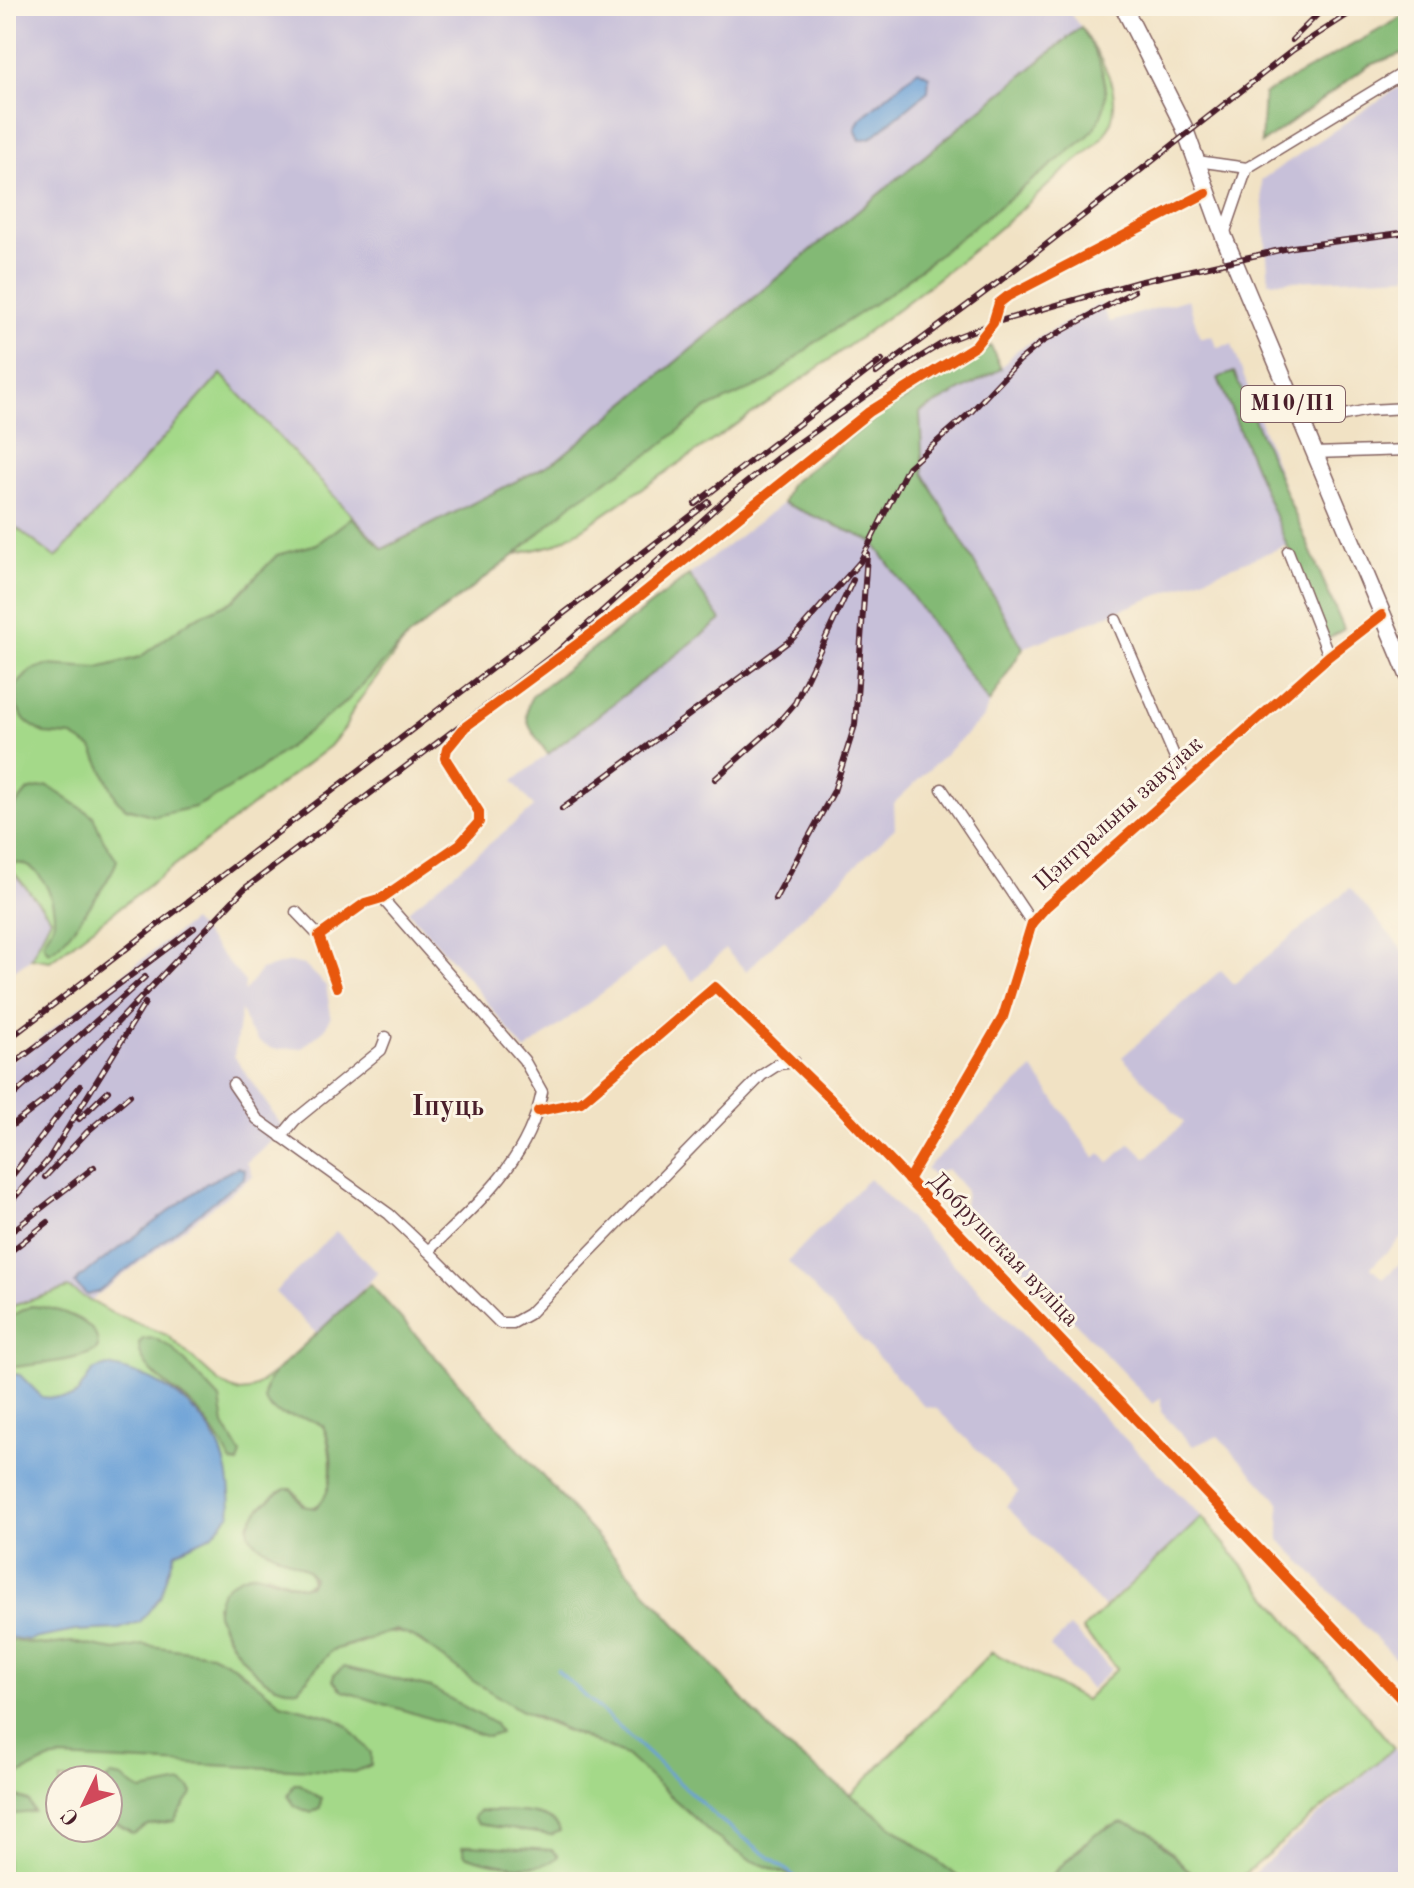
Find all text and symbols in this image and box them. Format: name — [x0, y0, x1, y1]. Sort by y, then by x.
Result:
road number: М10/П1 — [1241, 386, 1345, 422]
street label: Цэнтральны завулак — [1030, 732, 1208, 896]
district label: Іпуць — [412, 1094, 484, 1122]
street label: Добрушская вуліца — [923, 1168, 1083, 1332]
north arrow — [44, 1764, 124, 1844]
text: С — [58, 1803, 84, 1829]

